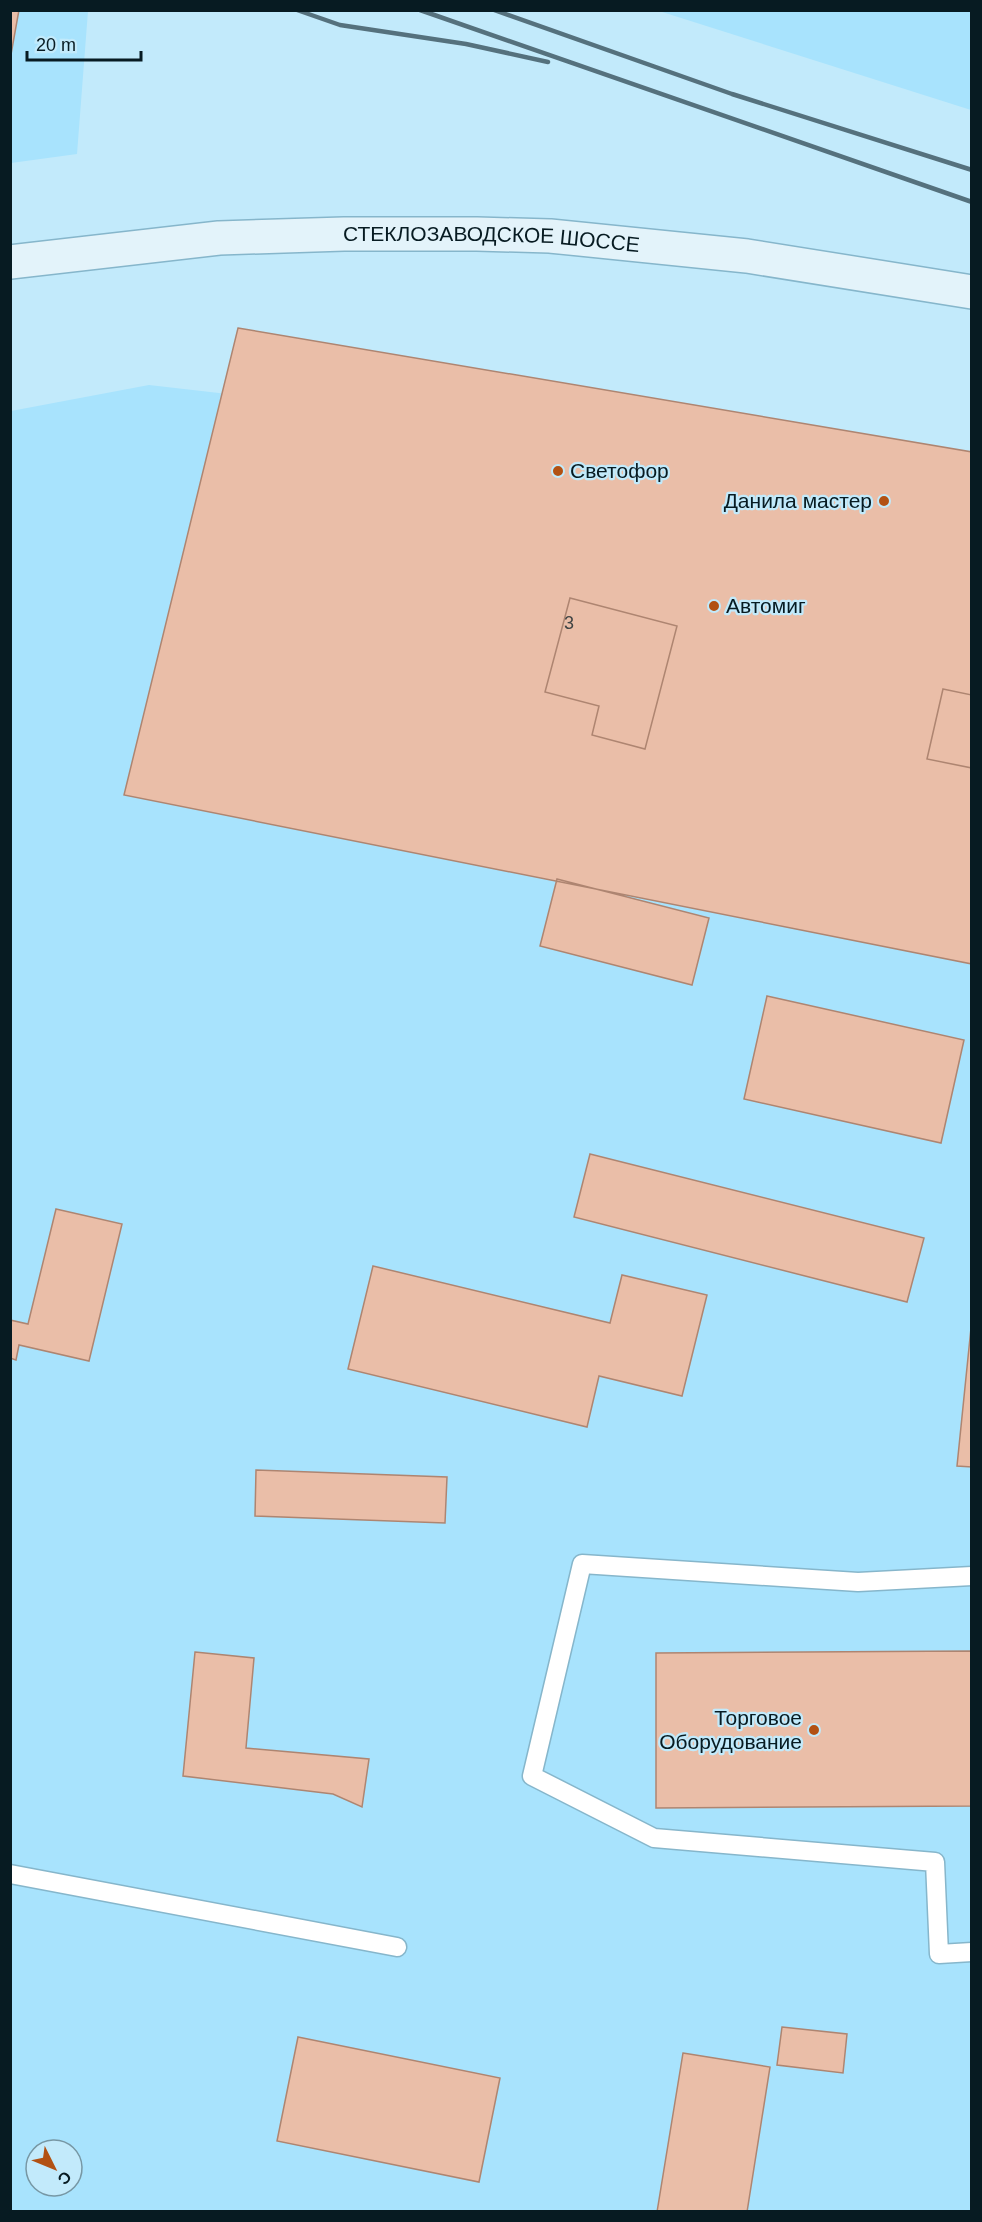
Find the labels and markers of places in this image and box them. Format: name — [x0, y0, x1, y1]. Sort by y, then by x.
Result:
place label: Светофор — [570, 459, 669, 482]
marker: Светофор — [551, 464, 565, 478]
place label: Данила мастер — [724, 489, 872, 512]
marker: Данила мастер — [877, 494, 891, 508]
place label: Автомиг — [726, 594, 806, 617]
marker: Автомиг — [707, 599, 721, 613]
place label: Торговое Оборудование — [659, 1706, 802, 1753]
marker: Торговое Оборудование — [807, 1723, 821, 1737]

